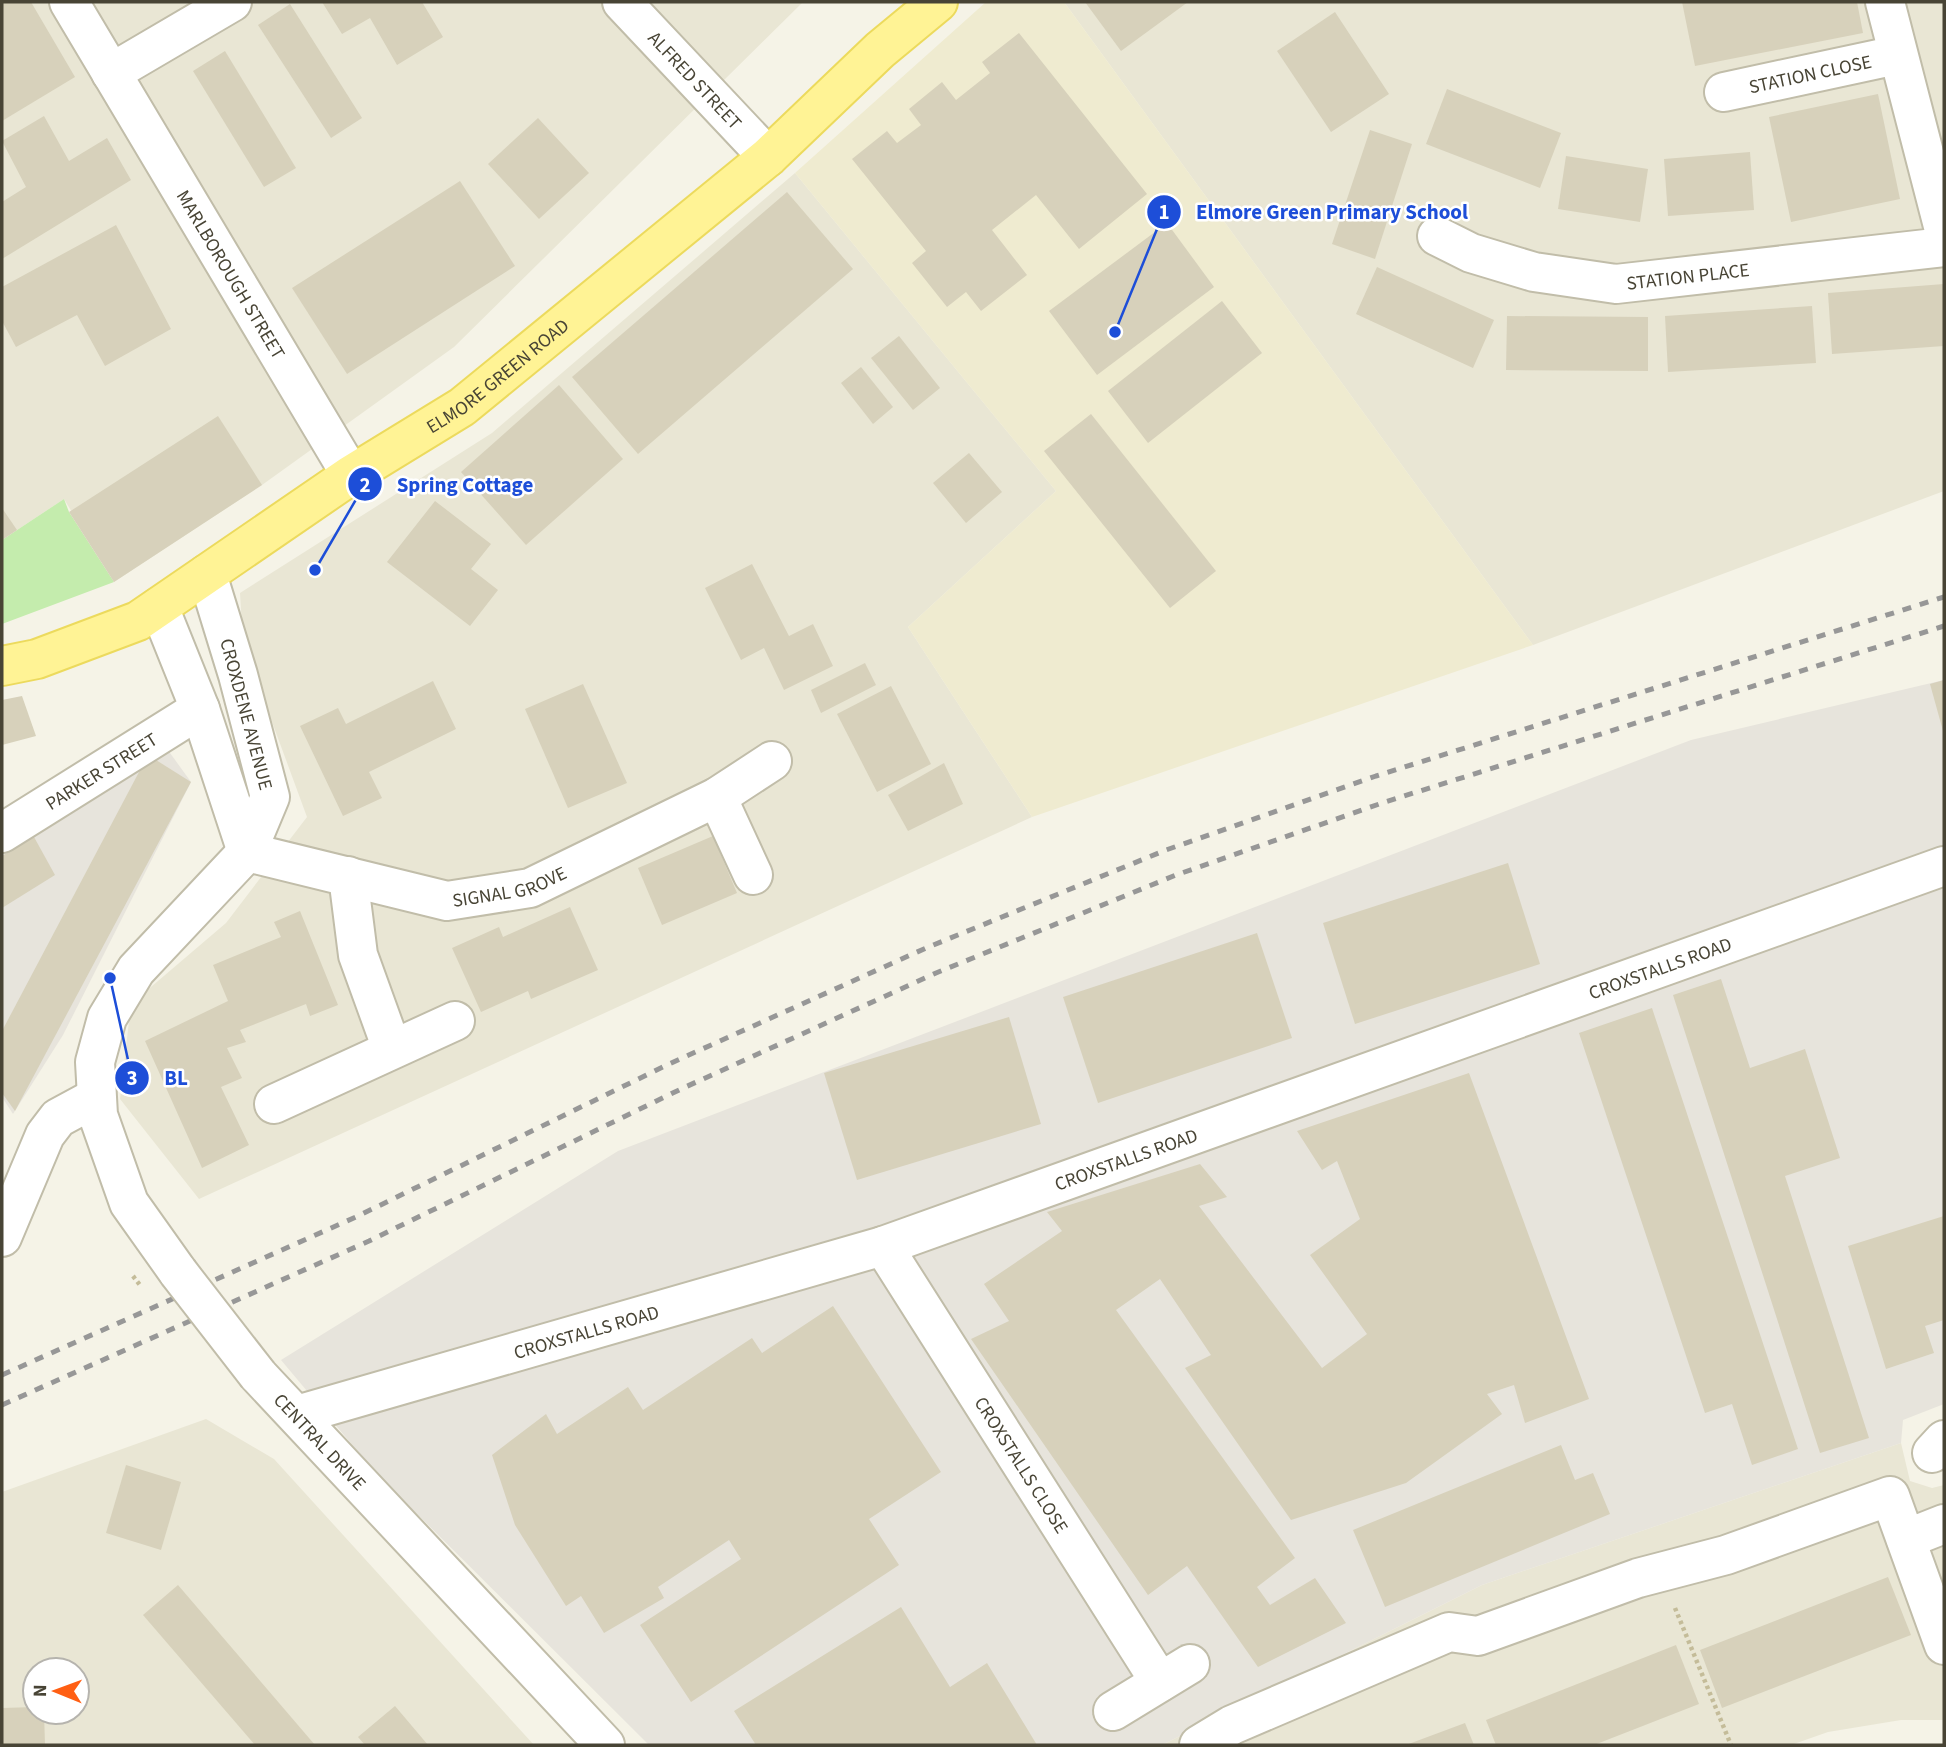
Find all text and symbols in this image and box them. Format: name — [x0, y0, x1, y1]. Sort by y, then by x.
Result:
street label: ALFRED STREET — [641, 26, 747, 136]
street label: STATION CLOSE — [1747, 49, 1874, 101]
street label: MARLBOROUGH STREET — [169, 185, 291, 365]
callout: Elmore Green Primary School — [1147, 191, 1482, 233]
text: 1 — [1158, 197, 1170, 227]
text: Elmore Green Primary School — [1196, 197, 1468, 227]
street label: STATION PLACE — [1625, 257, 1751, 298]
street label: ELMORE GREEN ROAD — [421, 313, 575, 441]
callout: Spring Cottage — [347, 463, 547, 505]
text: 2 — [359, 470, 371, 500]
text: Spring Cottage — [397, 470, 533, 500]
street label: CROXDENE AVENUE — [212, 636, 279, 793]
street label: PARKER STREET — [41, 727, 163, 817]
street label: SIGNAL GROVE — [450, 860, 571, 915]
street label: CROXSTALLS ROAD — [1585, 931, 1736, 1007]
callout: BL — [115, 1057, 202, 1099]
text: 3 — [126, 1063, 138, 1093]
text: BL — [164, 1063, 188, 1093]
street label: CROXSTALLS ROAD — [1051, 1122, 1202, 1198]
street label: CROXSTALLS ROAD — [511, 1299, 663, 1367]
street label: CENTRAL DRIVE — [267, 1388, 372, 1497]
street label: CROXSTALLS CLOSE — [967, 1392, 1074, 1539]
north arrow — [21, 1656, 91, 1726]
text: N — [27, 1684, 54, 1697]

